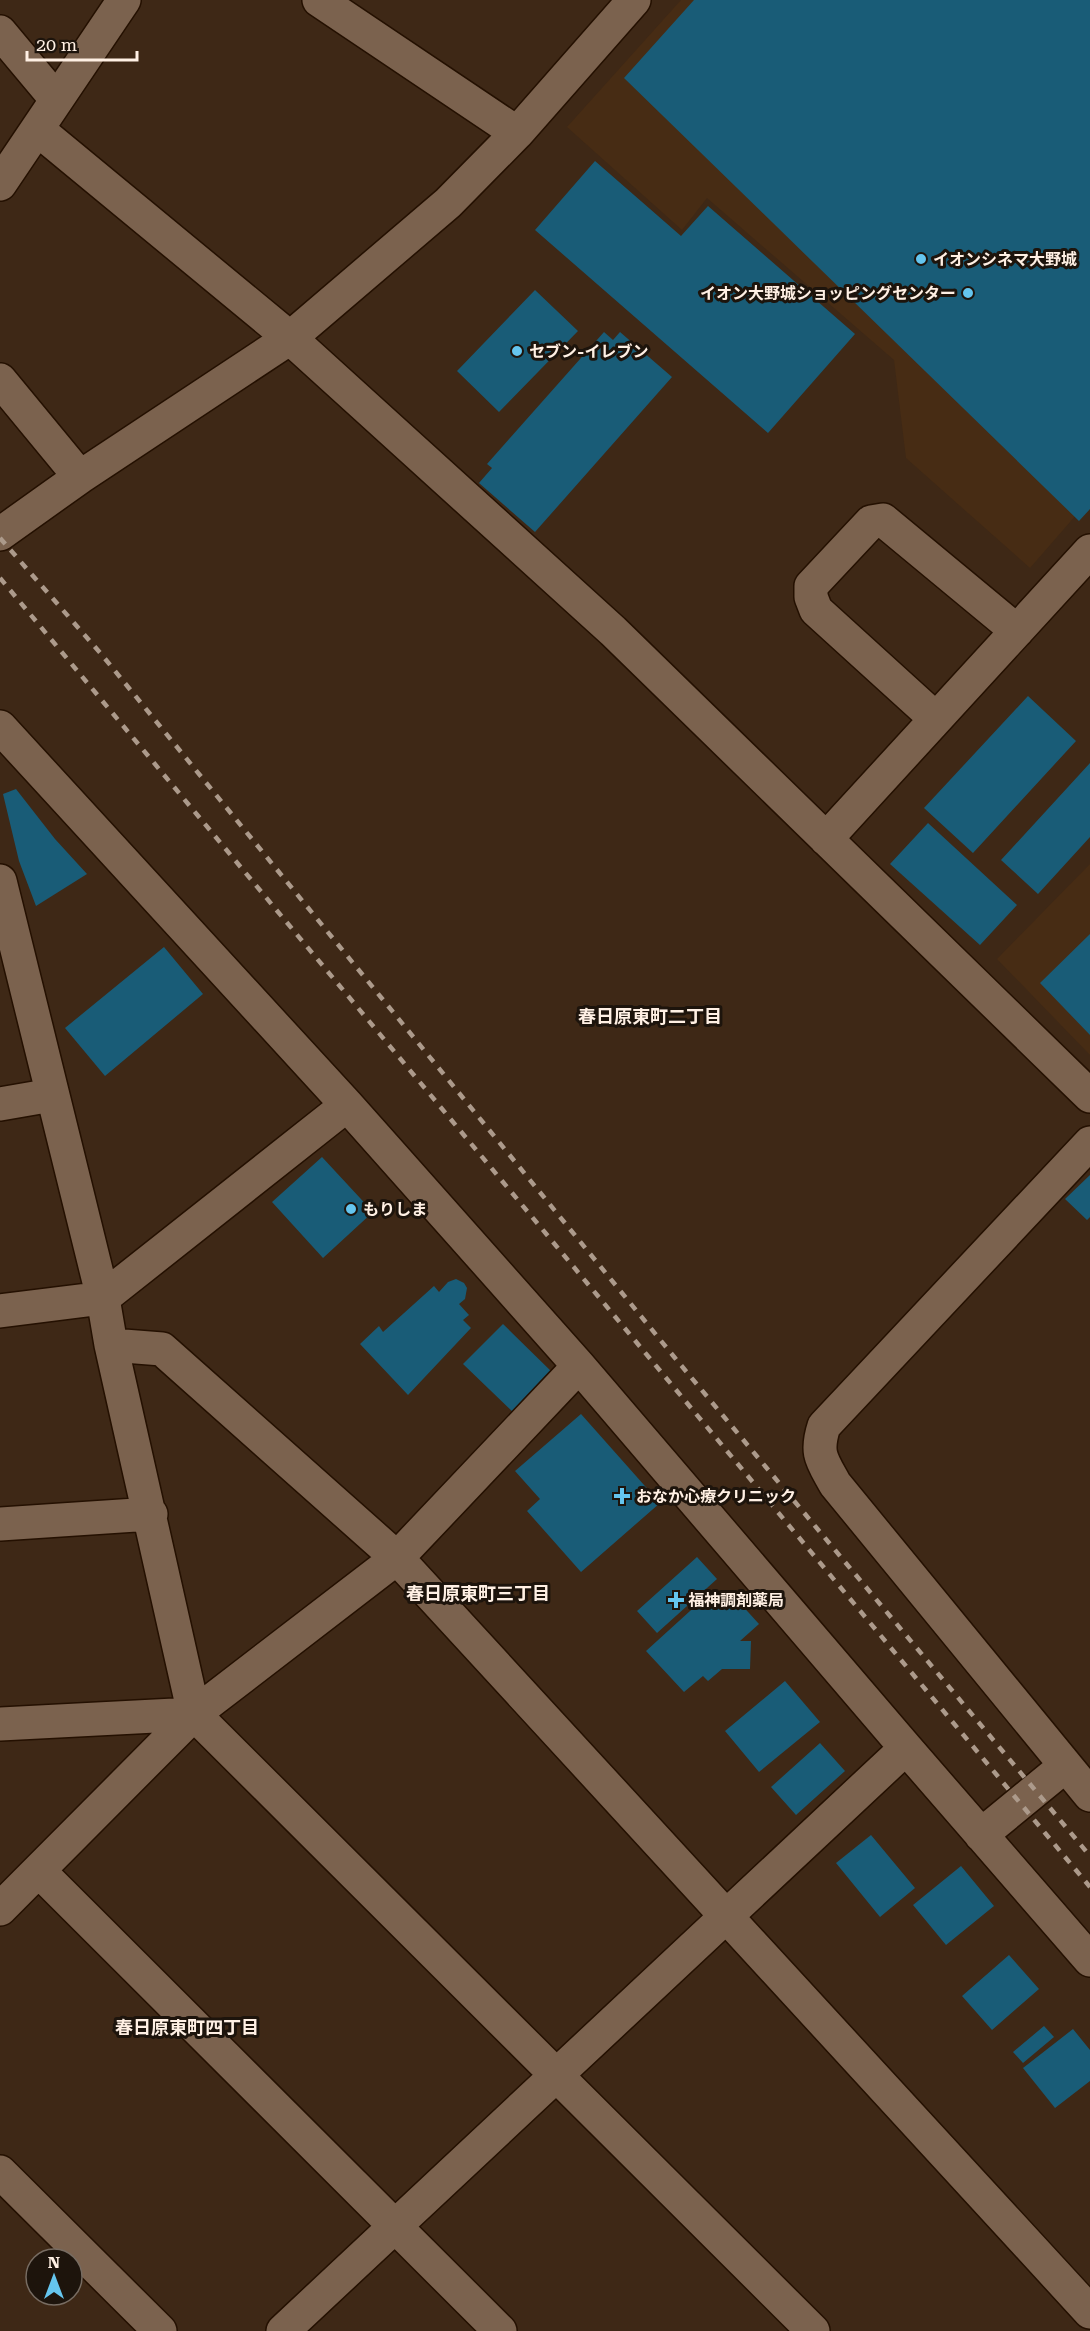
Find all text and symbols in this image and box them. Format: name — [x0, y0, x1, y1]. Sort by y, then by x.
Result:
scale bar — [27, 24, 136, 62]
text: 20 m — [36, 34, 77, 55]
place label: イオンシネマ大野城 — [933, 250, 1077, 269]
marker: イオンシネマ大野城 — [914, 252, 928, 266]
place label: イオン大野城ショッピングセンター — [700, 284, 956, 303]
marker: イオン大野城ショッピングセンター — [961, 286, 975, 300]
place label: セブン-イレブン — [529, 342, 648, 361]
marker: セブン-イレブン — [510, 344, 524, 358]
district label: 春日原東町二丁目 — [578, 1006, 722, 1027]
place label: もりしま — [363, 1200, 427, 1219]
marker: もりしま — [344, 1202, 358, 1216]
marker: おなか心療クリニック — [613, 1487, 631, 1505]
place label: おなか心療クリニック — [636, 1487, 796, 1506]
district label: 春日原東町三丁目 — [406, 1583, 550, 1604]
place label: 福神調剤薬局 — [688, 1591, 784, 1610]
marker: 福神調剤薬局 — [669, 1593, 683, 1607]
district label: 春日原東町四丁目 — [115, 2017, 259, 2038]
north arrow — [24, 2247, 84, 2307]
text: N — [48, 2253, 60, 2272]

